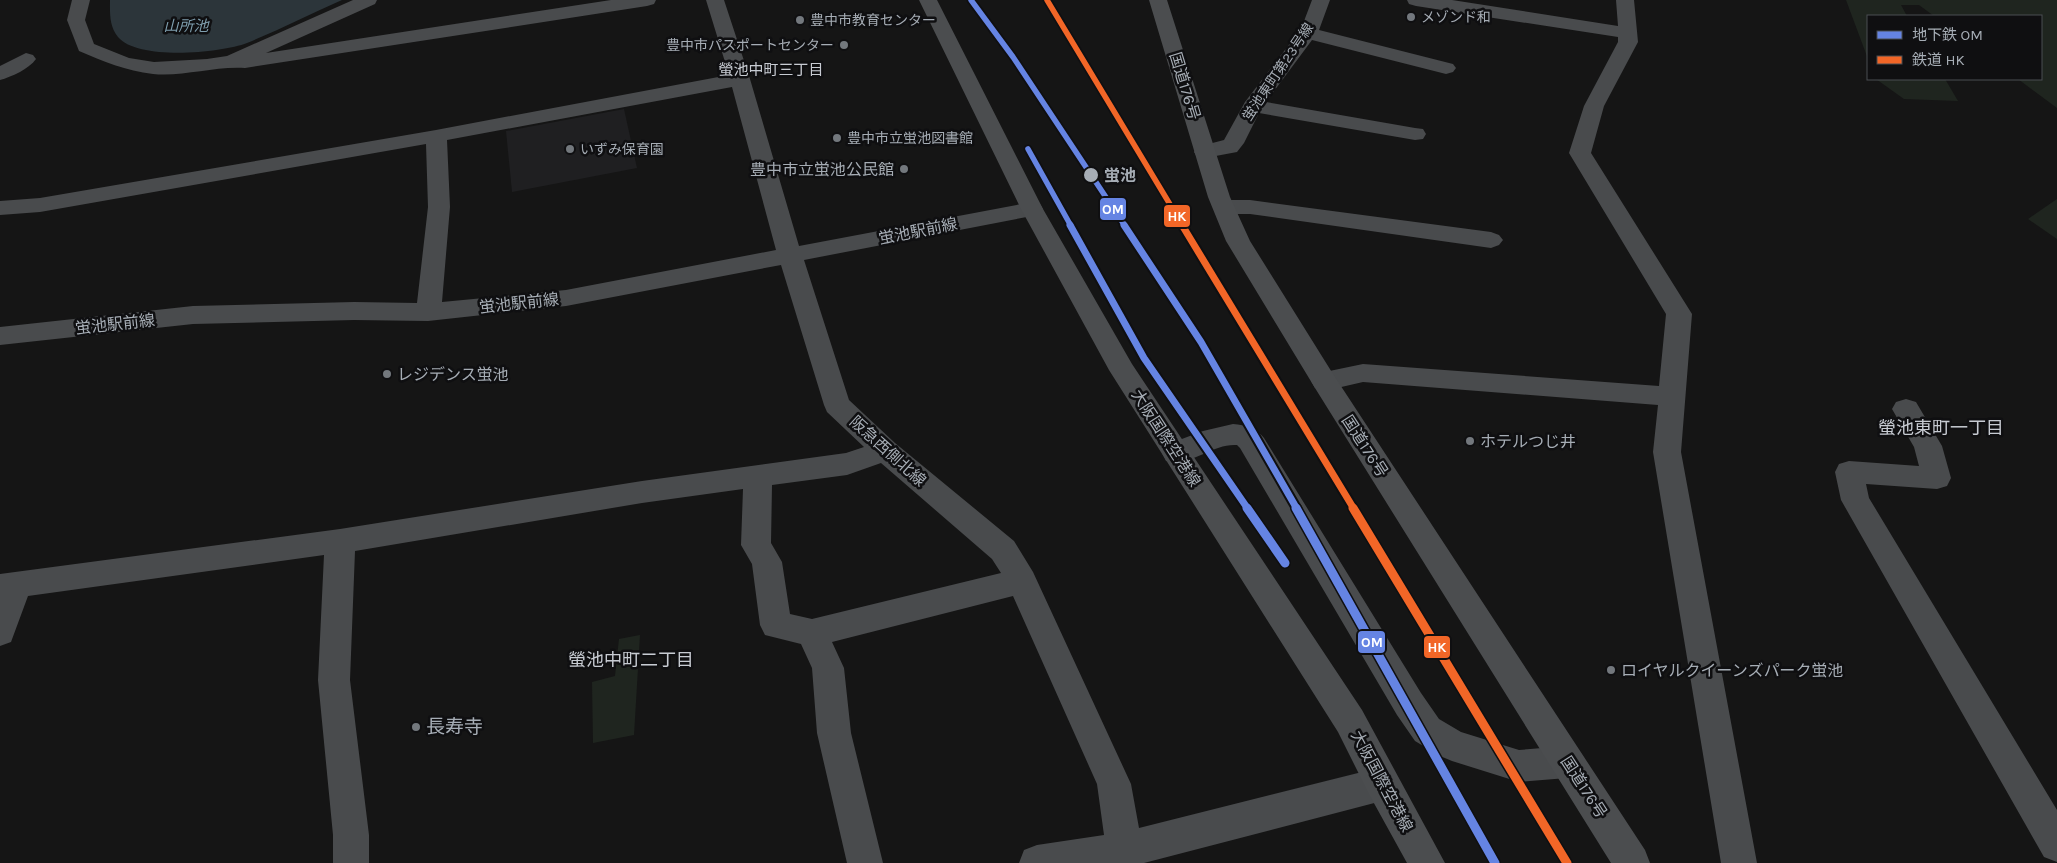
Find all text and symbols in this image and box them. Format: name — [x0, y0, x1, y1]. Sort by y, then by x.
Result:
place label: メゾンド和 — [1421, 9, 1491, 26]
marker: メゾンド和 — [1405, 11, 1417, 23]
place label: 豊中市教育センター — [810, 12, 936, 29]
marker: 豊中市教育センター — [794, 14, 806, 26]
legend — [1867, 15, 2042, 80]
water label: 山所池 — [163, 17, 210, 35]
street label: 蛍池東町第23号線 — [1239, 20, 1317, 124]
text: 地下鉄 OM — [1912, 26, 1983, 44]
place label: 豊中市パスポートセンター — [666, 37, 834, 54]
marker: 豊中市パスポートセンター — [838, 39, 850, 51]
street label: 国道176号 — [1166, 50, 1204, 122]
text: 鉄道 HK — [1912, 51, 1965, 69]
district label: 螢池中町三丁目 — [718, 61, 824, 79]
place label: 豊中市立蛍池図書館 — [847, 130, 973, 147]
marker: 豊中市立蛍池図書館 — [831, 132, 843, 144]
place label: いずみ保育園 — [580, 141, 664, 158]
marker: いずみ保育園 — [564, 143, 576, 155]
place label: 豊中市立蛍池公民館 — [750, 160, 894, 179]
marker: 豊中市立蛍池公民館 — [898, 163, 910, 175]
marker: 蛍池 — [1082, 166, 1100, 184]
place label: 蛍池 — [1104, 166, 1136, 185]
line badge: OM — [1099, 197, 1127, 221]
text: OM — [1102, 201, 1124, 218]
line badge: HK — [1163, 204, 1191, 228]
text: HK — [1167, 208, 1187, 225]
street label: 蛍池駅前線 — [877, 214, 959, 248]
street label: 蛍池駅前線 — [478, 289, 560, 317]
street label: 蛍池駅前線 — [74, 310, 156, 338]
place label: レジデンス蛍池 — [397, 365, 509, 384]
marker: レジデンス蛍池 — [381, 368, 393, 380]
street label: 大阪国際空港線 — [1128, 386, 1204, 490]
street label: 国道176号 — [1338, 411, 1392, 481]
street label: 阪急西側北線 — [846, 412, 930, 490]
district label: 螢池東町一丁目 — [1878, 417, 2004, 439]
place label: ホテルつじ井 — [1480, 432, 1576, 451]
marker: ホテルつじ井 — [1464, 435, 1476, 447]
line badge: OM — [1357, 630, 1386, 654]
text: OM — [1361, 634, 1383, 651]
line badge: HK — [1423, 635, 1451, 659]
text: HK — [1427, 639, 1447, 656]
district label: 螢池中町二丁目 — [568, 649, 694, 671]
place label: ロイヤルクイーンズパーク蛍池 — [1621, 661, 1843, 680]
marker: ロイヤルクイーンズパーク蛍池 — [1605, 664, 1617, 676]
place label: 長寿寺 — [426, 716, 483, 738]
marker: 長寿寺 — [410, 721, 422, 733]
street label: 大阪国際空港線 — [1347, 727, 1417, 835]
street label: 国道176号 — [1557, 752, 1611, 822]

